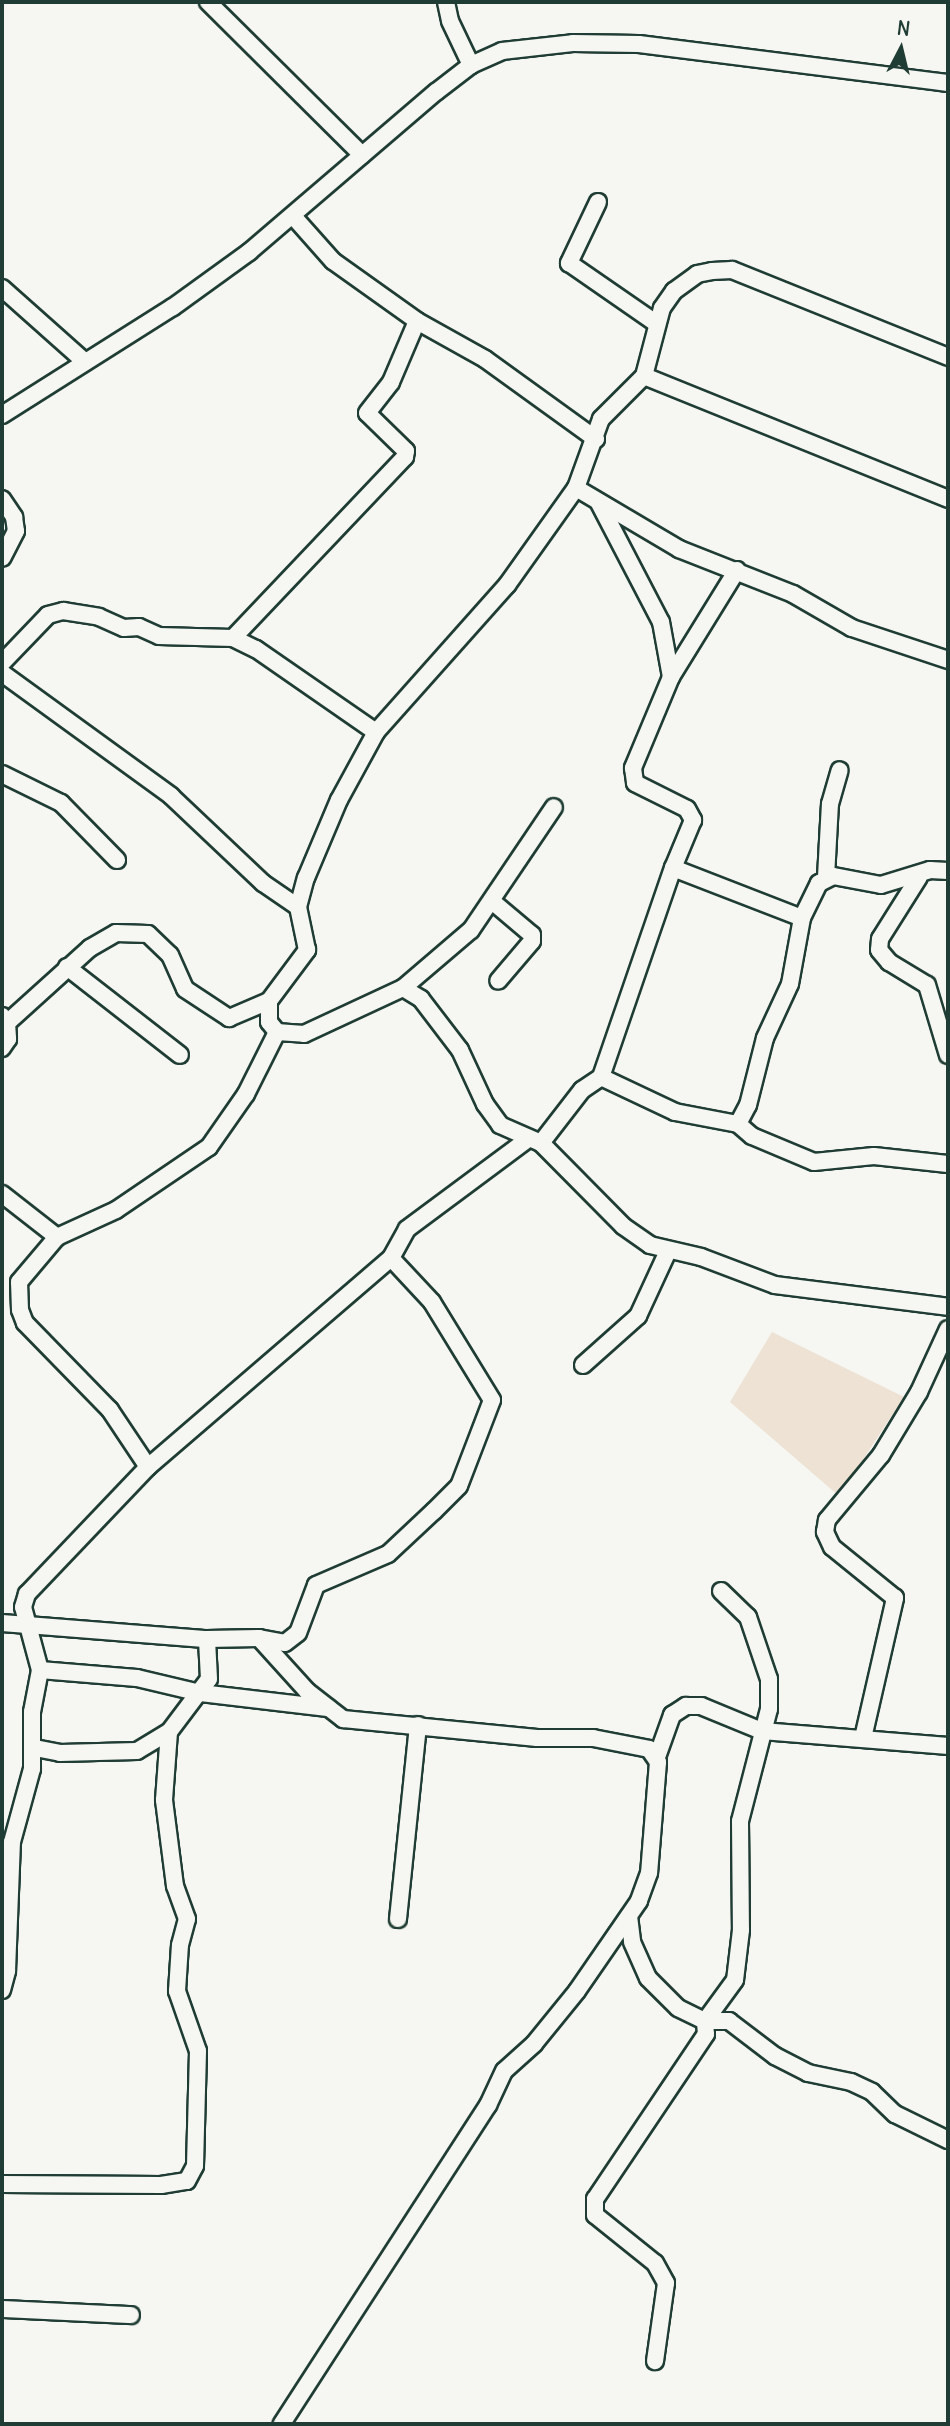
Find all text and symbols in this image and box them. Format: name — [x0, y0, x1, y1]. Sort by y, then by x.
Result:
north arrow — [866, 14, 936, 84]
text: N — [896, 15, 912, 41]

